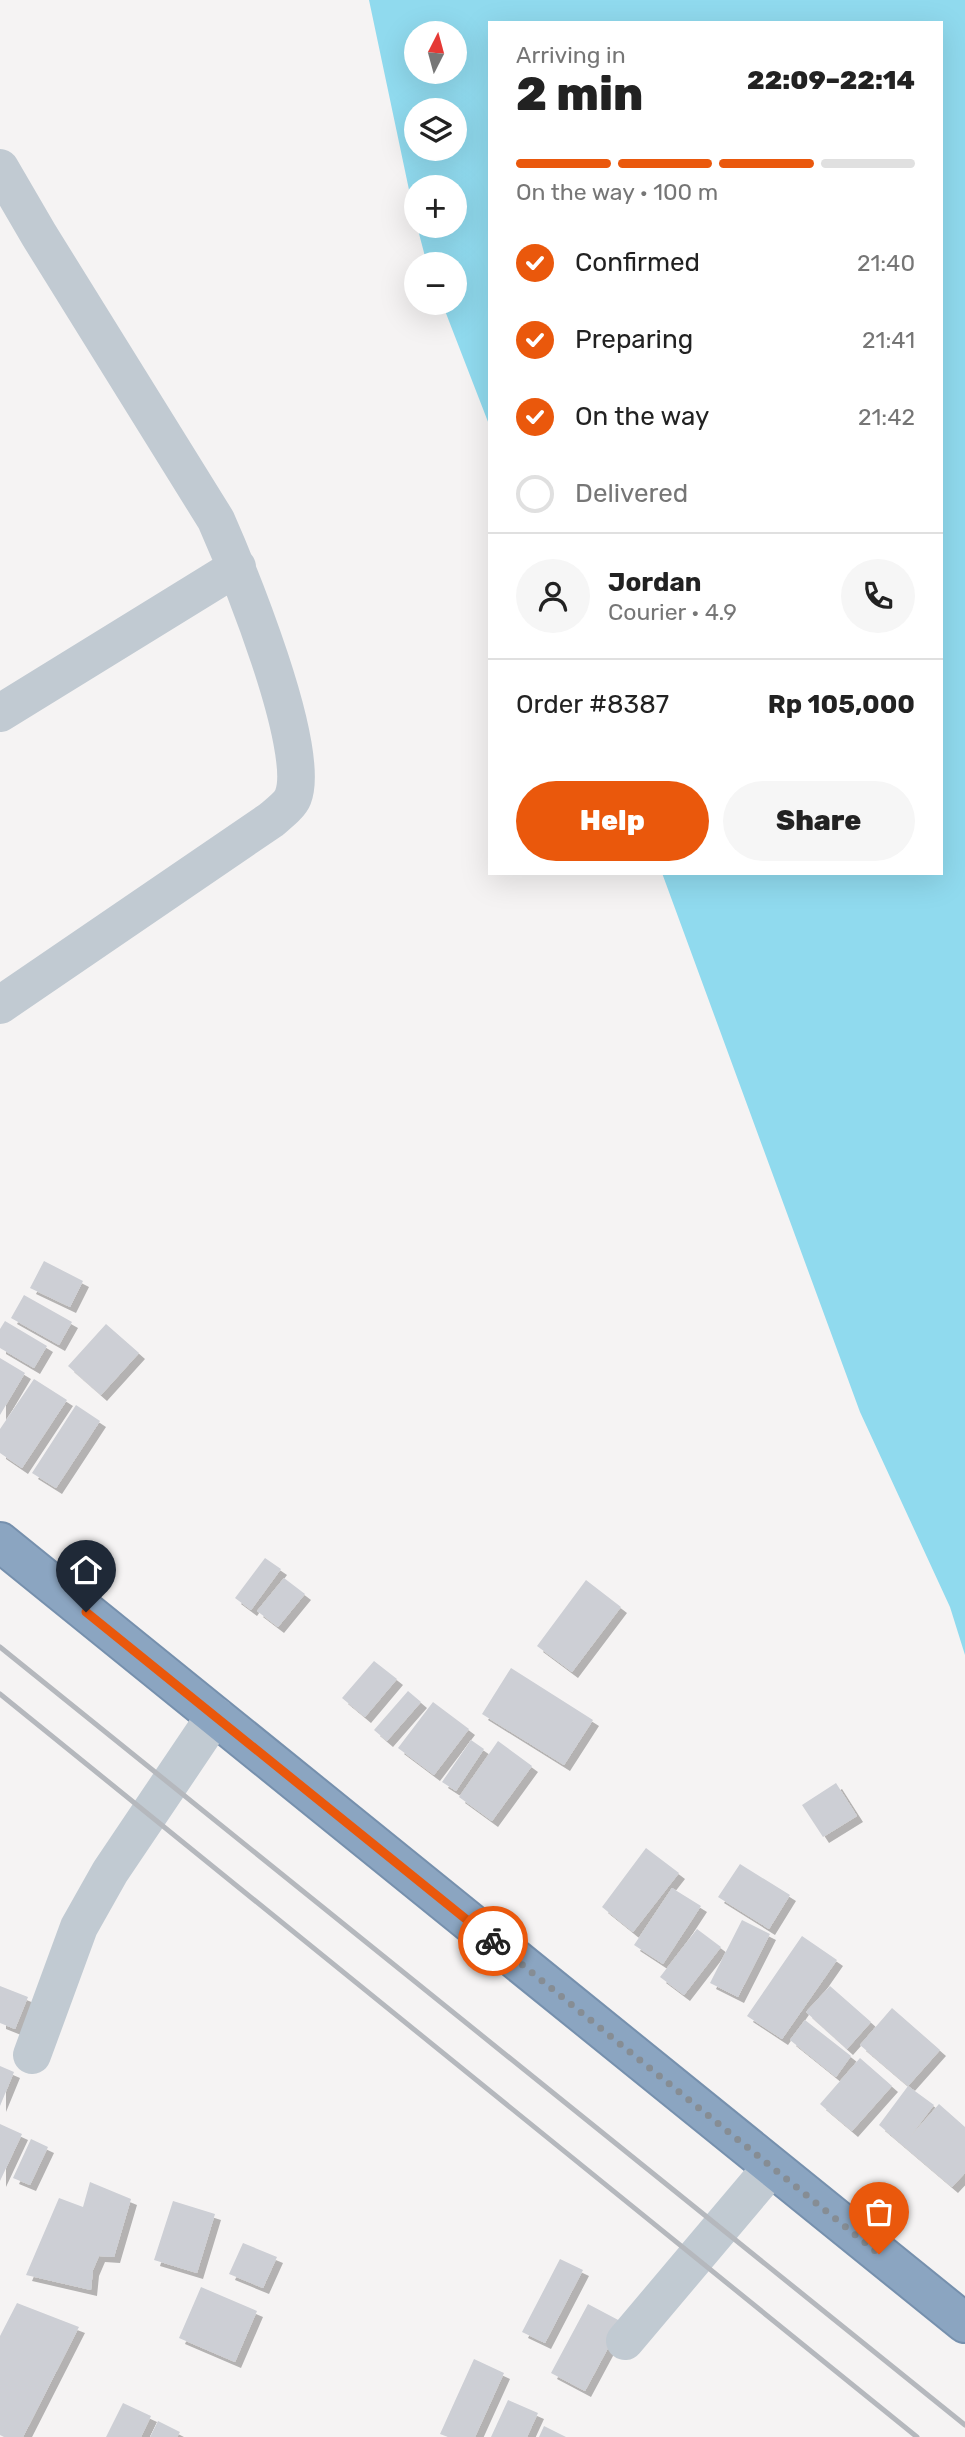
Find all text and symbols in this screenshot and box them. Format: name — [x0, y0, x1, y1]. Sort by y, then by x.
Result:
north arrow — [404, 21, 467, 84]
map controls — [404, 21, 467, 315]
text: Arriving in — [516, 41, 626, 69]
text: 22:09–22:14 — [747, 65, 915, 96]
text: 2 min — [516, 67, 643, 122]
button: layers — [404, 98, 467, 161]
button: + — [404, 175, 467, 238]
text: On the way · 100 m — [516, 178, 718, 206]
icon: check — [516, 244, 554, 282]
text: Confirmed — [575, 247, 700, 278]
text: 21:40 — [857, 249, 915, 277]
button: − — [404, 252, 467, 315]
icon: check — [516, 321, 554, 359]
text: Preparing — [575, 324, 693, 355]
text: 21:41 — [862, 326, 915, 354]
icon: check — [516, 398, 554, 436]
text: On the way — [575, 401, 709, 432]
text: 21:42 — [858, 403, 915, 431]
text: Delivered — [575, 478, 688, 509]
button: person — [516, 559, 590, 633]
button: phone — [841, 559, 915, 633]
text: Jordan — [608, 567, 701, 598]
text: Courier · 4.9 — [608, 598, 737, 626]
text: Order #8387 — [516, 689, 669, 720]
text: Rp 105,000 — [768, 689, 915, 720]
button: Help — [516, 781, 709, 861]
button: Share — [723, 781, 915, 861]
pin — [56, 1540, 116, 1612]
icon: home — [67, 1551, 105, 1589]
courier — [458, 1906, 528, 1976]
icon: bike — [474, 1922, 512, 1960]
pin — [849, 2182, 909, 2254]
icon: bag — [860, 2193, 898, 2231]

